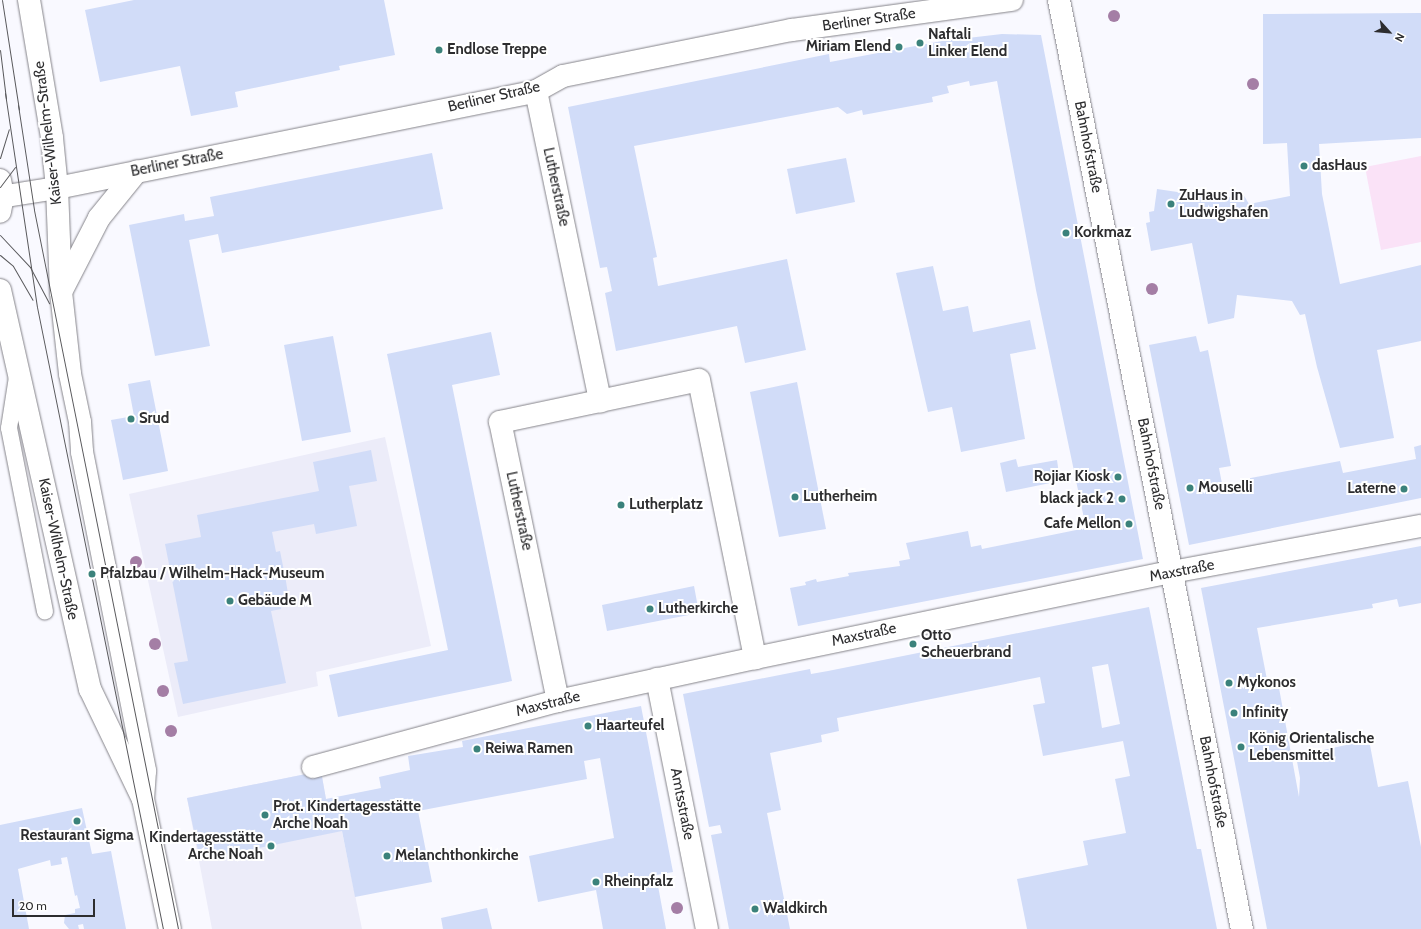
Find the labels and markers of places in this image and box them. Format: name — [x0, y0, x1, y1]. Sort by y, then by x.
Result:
place label: Naftali Linker Elend — [928, 25, 1007, 60]
place label: Miriam Elend — [806, 38, 891, 56]
marker: Naftali Linker Elend — [915, 38, 925, 48]
place label: Endlose Treppe — [447, 41, 547, 59]
marker: Miriam Elend — [894, 42, 904, 52]
marker: Endlose Treppe — [434, 45, 444, 55]
place label: dasHaus — [1312, 157, 1367, 175]
marker: dasHaus — [1299, 161, 1309, 171]
place label: ZuHaus in Ludwigshafen — [1179, 186, 1268, 221]
marker: ZuHaus in Ludwigshafen — [1166, 199, 1176, 209]
place label: Korkmaz — [1074, 224, 1131, 242]
marker: Korkmaz — [1061, 228, 1071, 238]
place label: Srud — [139, 410, 169, 428]
marker: Srud — [126, 414, 136, 424]
place label: Rojiar Kiosk — [1034, 468, 1110, 486]
marker: Rojiar Kiosk — [1113, 472, 1123, 482]
place label: Mouselli — [1198, 479, 1253, 497]
place label: Laterne — [1347, 480, 1396, 498]
marker: Mouselli — [1185, 483, 1195, 493]
marker: Laterne — [1399, 484, 1409, 494]
place label: Lutherheim — [803, 488, 877, 506]
place label: black jack 2 — [1040, 490, 1114, 508]
marker: Lutherheim — [790, 492, 800, 502]
marker: black jack 2 — [1117, 494, 1127, 504]
place label: Lutherplatz — [629, 496, 703, 514]
marker: Lutherplatz — [616, 500, 626, 510]
place label: Cafe Mellon — [1044, 515, 1121, 533]
marker: Cafe Mellon — [1124, 519, 1134, 529]
place label: Pfalzbau / Wilhelm-Hack-Museum — [100, 565, 324, 583]
marker: Pfalzbau / Wilhelm-Hack-Museum — [87, 569, 97, 579]
place label: Gebäude M — [238, 592, 312, 610]
marker: Gebäude M — [225, 596, 235, 606]
place label: Lutherkirche — [658, 600, 738, 618]
marker: Lutherkirche — [645, 604, 655, 614]
place label: Otto Scheuerbrand — [921, 626, 1011, 661]
marker: Otto Scheuerbrand — [908, 639, 918, 649]
place label: Mykonos — [1237, 674, 1296, 692]
marker: Mykonos — [1224, 678, 1234, 688]
place label: Infinity — [1242, 704, 1288, 722]
marker: Infinity — [1229, 708, 1239, 718]
place label: Haarteufel — [596, 717, 665, 735]
marker: Haarteufel — [583, 721, 593, 731]
place label: König Orientalische Lebensmittel — [1249, 729, 1374, 764]
place label: Reiwa Ramen — [485, 740, 573, 758]
marker: König Orientalische Lebensmittel — [1236, 742, 1246, 752]
marker: Reiwa Ramen — [472, 744, 482, 754]
place label: Prot. Kindertagesstätte Arche Noah — [273, 797, 421, 832]
marker: Prot. Kindertagesstätte Arche Noah — [260, 810, 270, 820]
marker: Restaurant Sigma — [72, 816, 82, 826]
place label: Restaurant Sigma — [20, 827, 134, 845]
place label: Kindertagesstätte Arche Noah — [149, 828, 263, 863]
marker: Kindertagesstätte Arche Noah — [266, 841, 276, 851]
place label: Melanchthonkirche — [395, 847, 518, 865]
marker: Melanchthonkirche — [382, 851, 392, 861]
place label: Rheinpfalz — [604, 873, 673, 891]
marker: Rheinpfalz — [591, 877, 601, 887]
place label: Waldkirch — [763, 900, 828, 918]
marker: Waldkirch — [750, 904, 760, 914]

